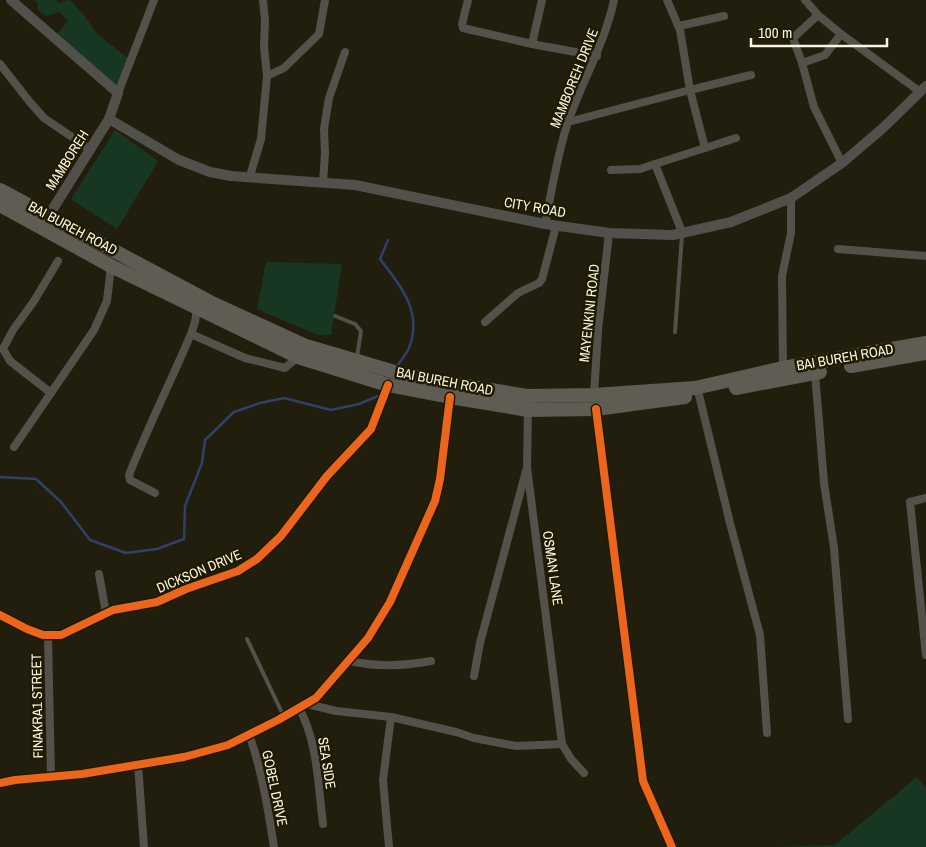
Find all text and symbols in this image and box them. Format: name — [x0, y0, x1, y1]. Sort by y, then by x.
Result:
scale bar — [751, 15, 887, 47]
text: 100 m — [758, 22, 792, 43]
street label: MAMBOREH DRIVE — [546, 26, 602, 130]
street label: MAMBOREH — [41, 127, 93, 193]
street label: CITY ROAD — [503, 193, 567, 221]
street label: BAI BUREH ROAD — [25, 197, 121, 259]
street label: MAYENKINI ROAD — [575, 263, 603, 363]
street label: BAI BUREH ROAD — [795, 340, 895, 374]
street label: BAI BUREH ROAD — [395, 363, 495, 399]
street label: OSMAN LANE — [539, 529, 567, 607]
street label: DICKSON DRIVE — [154, 545, 244, 597]
street label: FINAKRA1 STREET — [27, 654, 47, 758]
street label: SEA SIDE — [314, 736, 340, 790]
street label: GOBEL DRIVE — [258, 748, 292, 828]

